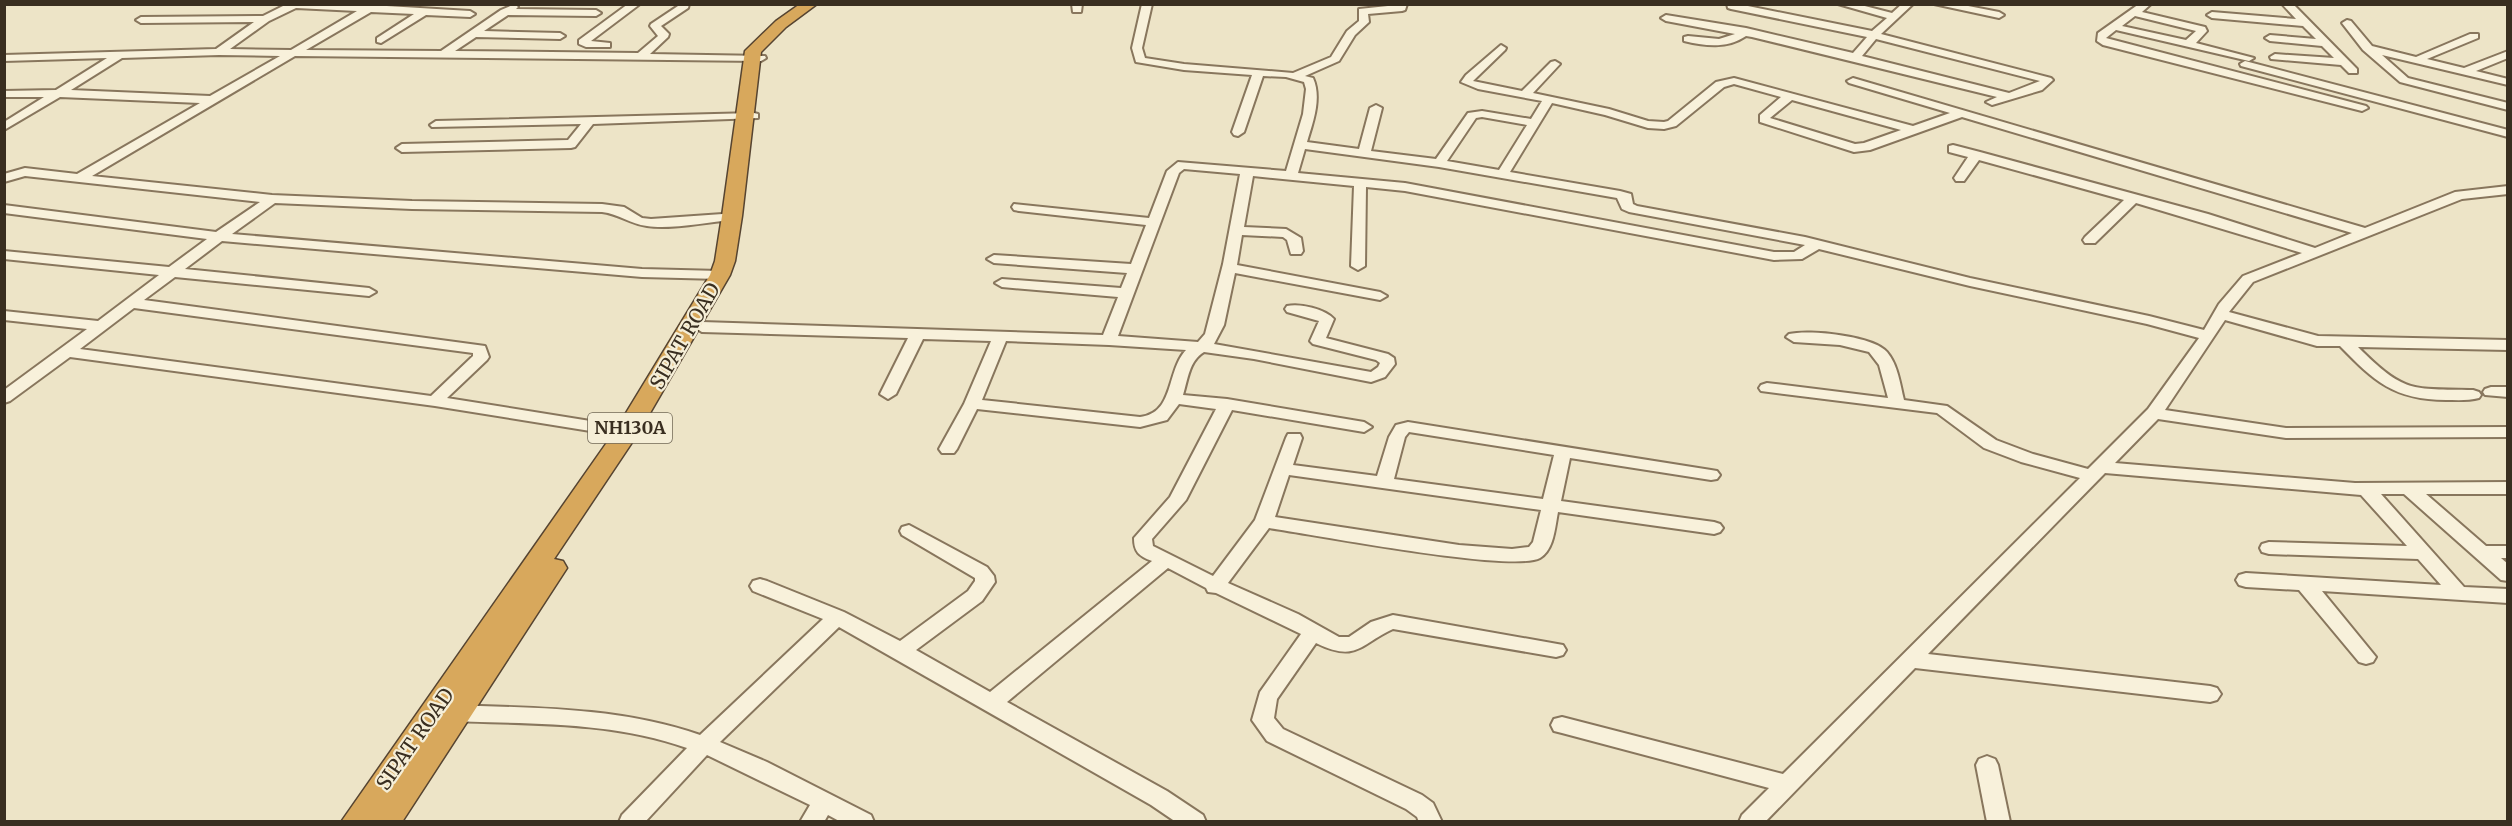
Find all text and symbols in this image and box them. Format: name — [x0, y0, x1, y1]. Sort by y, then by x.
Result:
street label: SIPAT ROAD — [644, 278, 725, 393]
road number: NH130A — [588, 413, 672, 443]
street label: SIPAT ROAD — [370, 683, 459, 795]

